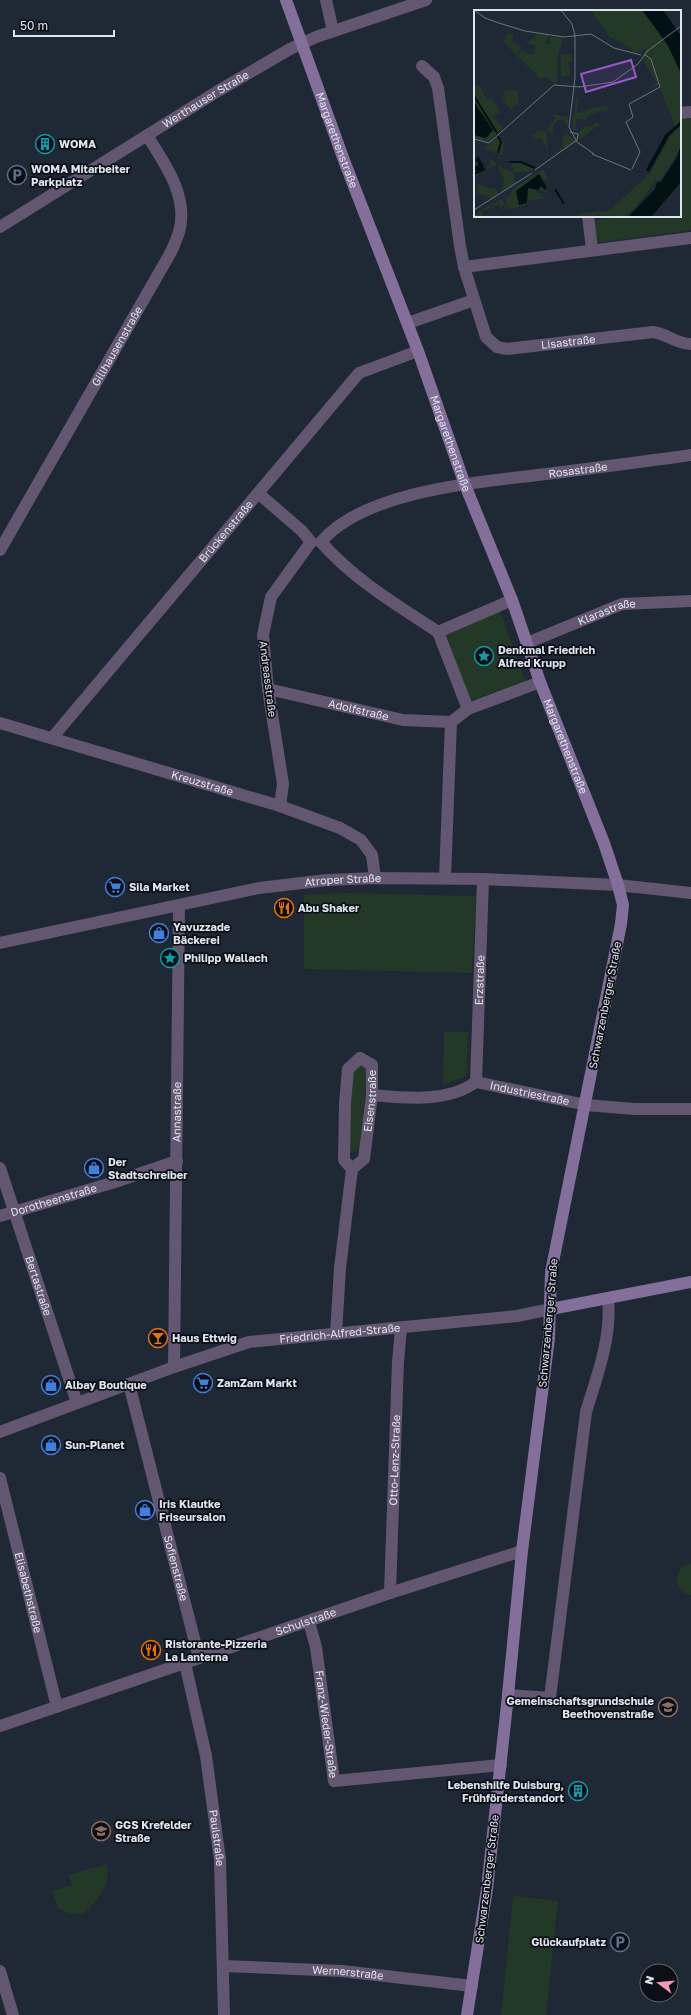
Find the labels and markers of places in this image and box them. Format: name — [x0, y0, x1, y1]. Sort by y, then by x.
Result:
building icon: WOMA — [34, 133, 56, 155]
place label: WOMA — [59, 137, 96, 150]
place label: WOMA Mitarbeiter Parkplatz — [31, 162, 131, 188]
parking icon: WOMA Mitarbeiter Parkplatz — [6, 164, 28, 186]
place label: Denkmal Friedrich Alfred Krupp — [498, 643, 596, 669]
place icon: Denkmal Friedrich Alfred Krupp — [473, 645, 495, 667]
supermarket icon: Sila Market — [104, 876, 126, 898]
place label: Sila Market — [129, 880, 190, 893]
restaurant icon: Abu Shaker — [273, 897, 295, 919]
place label: Abu Shaker — [298, 901, 360, 914]
place label: Yavuzzade Bäckerei — [173, 920, 231, 946]
shop icon: Yavuzzade Bäckerei — [148, 922, 170, 944]
place icon: Philipp Wallach — [159, 947, 181, 969]
place label: Philipp Wallach — [184, 951, 268, 964]
place label: Der Stadtschreiber — [108, 1155, 188, 1181]
shop icon: Der Stadtschreiber — [83, 1157, 105, 1179]
bar icon: Haus Ettwig — [147, 1327, 169, 1349]
place label: Haus Ettwig — [172, 1331, 237, 1344]
supermarket icon: ZamZam Markt — [192, 1372, 214, 1394]
shop icon: Albay Boutique — [40, 1374, 62, 1396]
place label: ZamZam Markt — [217, 1376, 298, 1389]
place label: Albay Boutique — [65, 1378, 147, 1391]
shop icon: Sun-Planet — [40, 1434, 62, 1456]
place label: Sun-Planet — [65, 1438, 125, 1451]
place label: Iris Klautke Friseursalon — [159, 1497, 226, 1523]
shop icon: Iris Klautke Friseursalon — [134, 1499, 156, 1521]
place label: Ristorante-Pizzeria La Lanterna — [165, 1637, 267, 1663]
restaurant icon: Ristorante-Pizzeria La Lanterna — [140, 1639, 162, 1661]
place label: Gemeinschaftsgrundschule Beethovenstraße — [507, 1694, 655, 1720]
school or university icon: Gemeinschaftsgrundschule Beethovenstraße — [657, 1696, 679, 1718]
place label: Lebenshilfe Duisburg, Frühförderstandort — [447, 1778, 565, 1804]
building icon: Lebenshilfe Duisburg, Frühförderstandort — [567, 1780, 589, 1802]
place label: GGS Krefelder Straße — [115, 1818, 192, 1844]
school or university icon: GGS Krefelder Straße — [90, 1820, 112, 1842]
parking icon: Glückaufplatz — [609, 1931, 631, 1953]
place label: Glückaufplatz — [531, 1935, 606, 1948]

